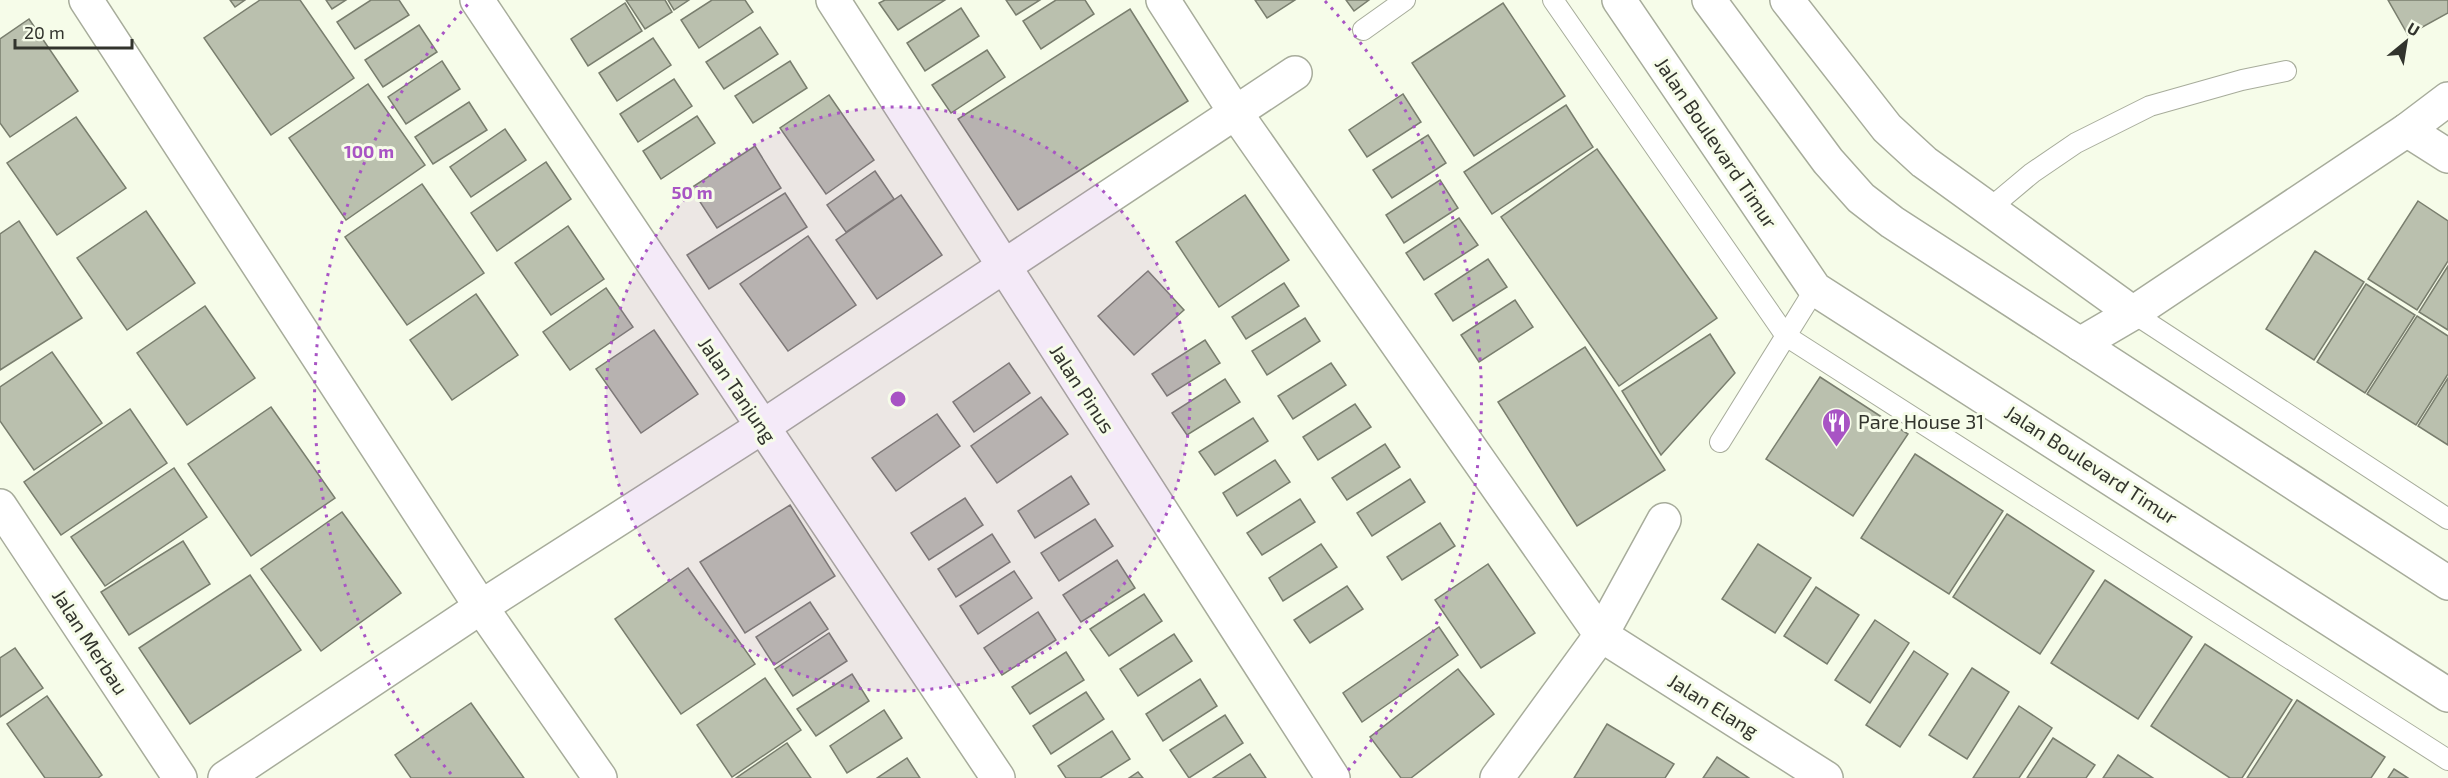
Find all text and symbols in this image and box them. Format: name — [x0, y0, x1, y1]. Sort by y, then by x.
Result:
scale bar — [15, 12, 132, 50]
north arrow — [2376, 12, 2436, 72]
text: U — [2404, 18, 2423, 40]
text: 20 m — [24, 21, 65, 43]
street label: Jalan Boulevard Timur — [1651, 52, 1783, 232]
text: 100 m — [344, 140, 394, 162]
text: 50 m — [671, 181, 713, 203]
street label: Jalan Tanjung — [694, 332, 782, 447]
street label: Jalan Pinus — [1045, 340, 1120, 437]
centre of rings — [888, 389, 908, 409]
street label: Jalan Boulevard Timur — [2001, 399, 2182, 529]
restaurant icon: Pare House 31 — [1821, 406, 1853, 448]
place label: Pare House 31 — [1858, 409, 1984, 433]
street label: Jalan Merbau — [48, 584, 134, 699]
street label: Jalan Elang — [1664, 668, 1763, 742]

